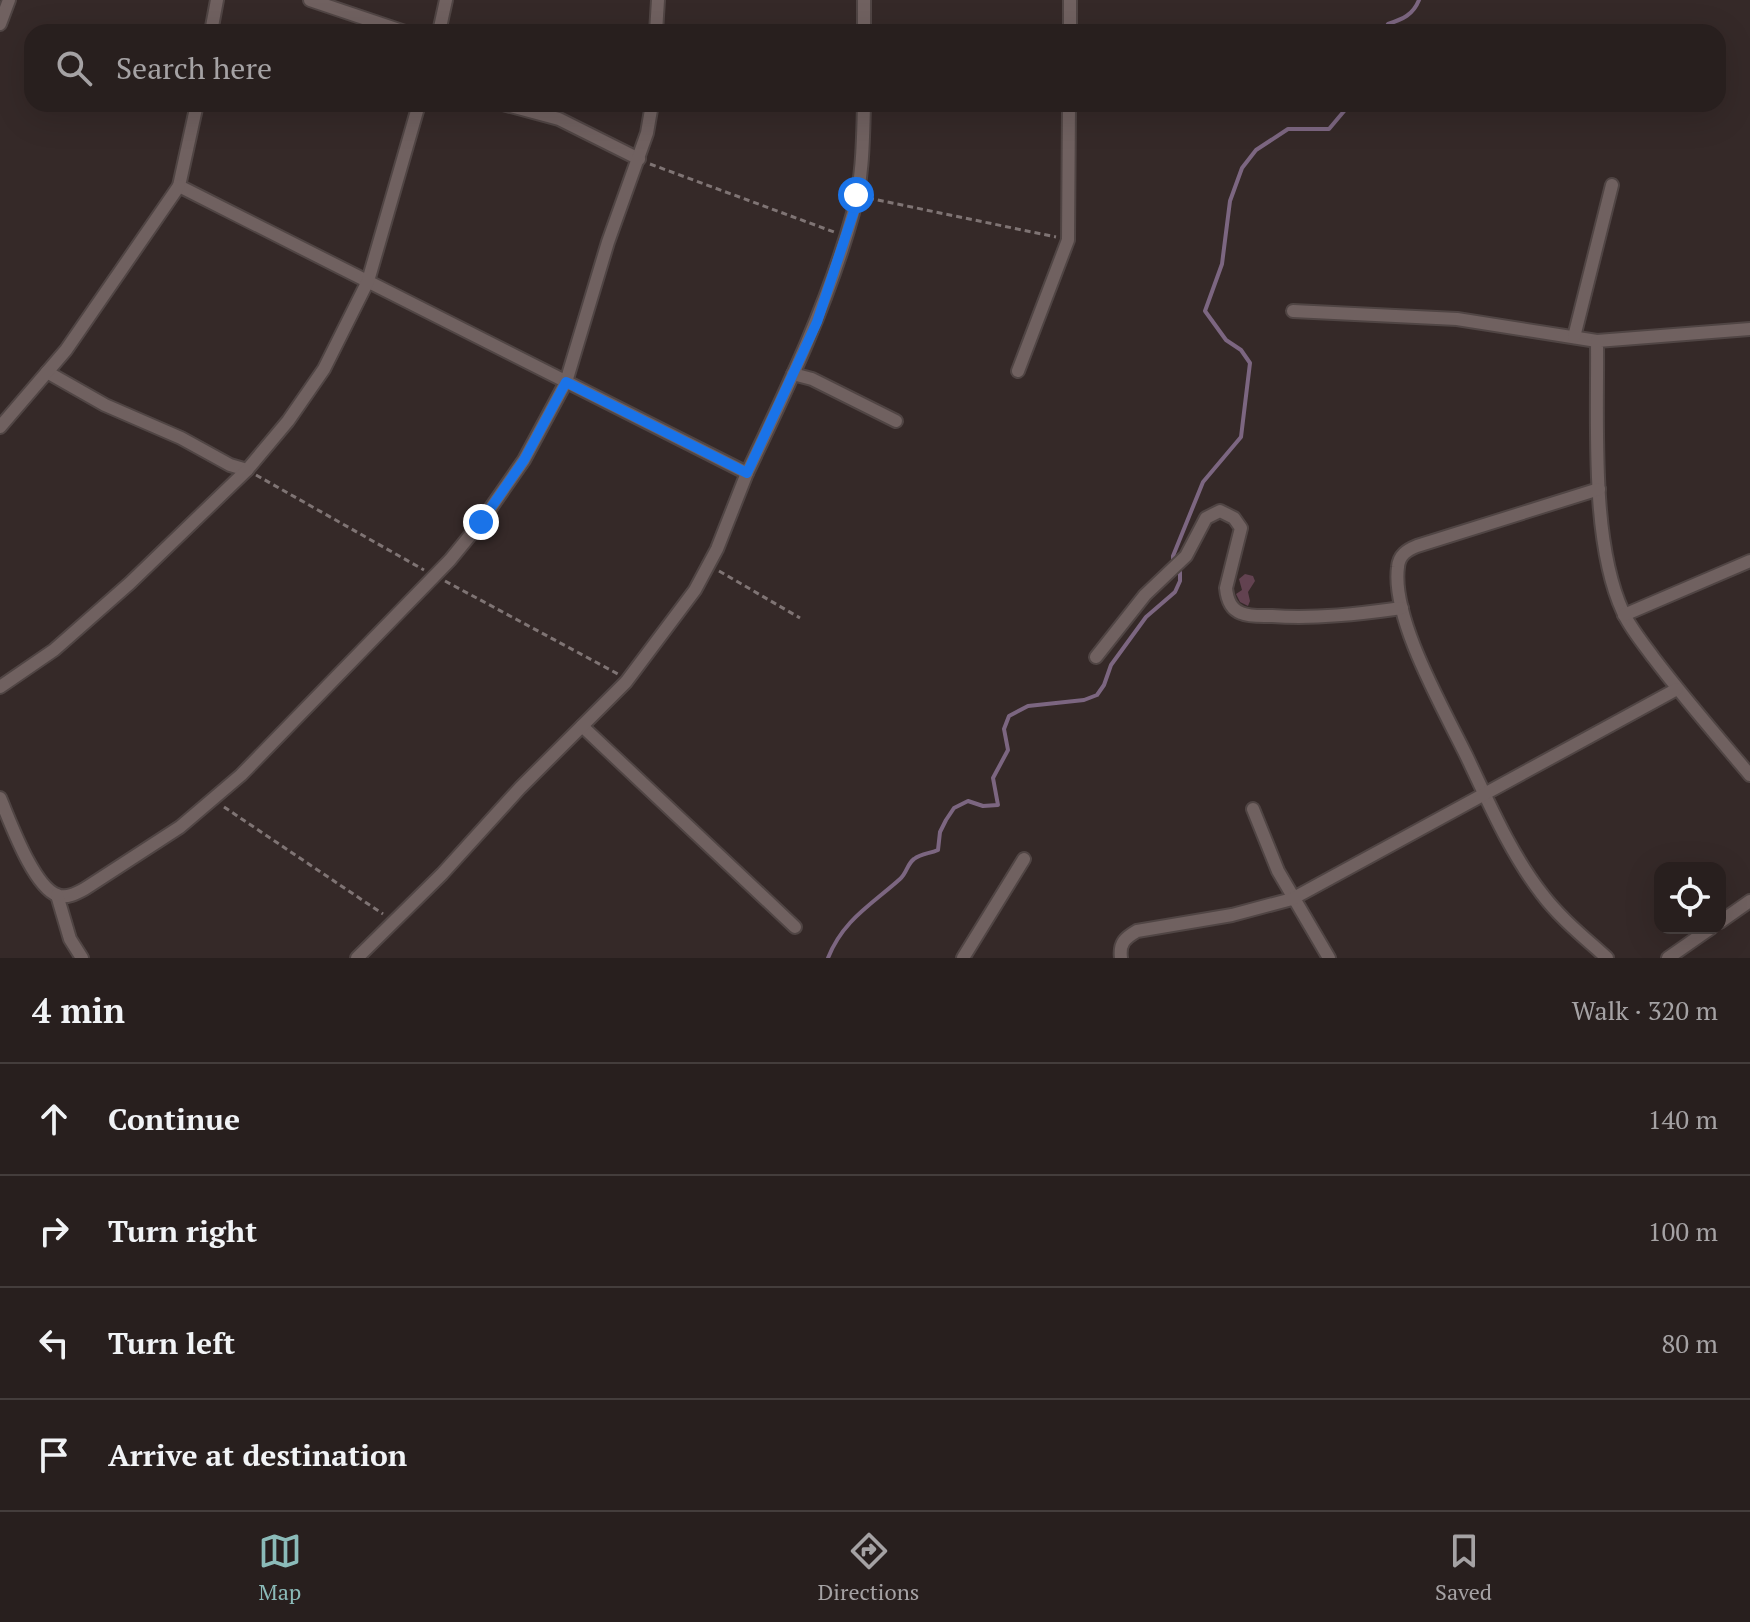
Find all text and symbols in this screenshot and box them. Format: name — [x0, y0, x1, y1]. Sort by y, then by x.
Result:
search box — [24, 24, 1726, 112]
icon: search — [52, 46, 96, 90]
text: Search here — [116, 48, 272, 88]
route start — [838, 177, 874, 213]
route end — [463, 504, 499, 540]
map controls — [1654, 862, 1726, 934]
button: locate — [1654, 862, 1726, 934]
text: 4 min — [32, 988, 125, 1033]
text: Walk · 320 m — [1572, 993, 1718, 1027]
icon: ahead — [32, 1097, 76, 1141]
text: Continue — [108, 1099, 240, 1139]
text: 140 m — [1648, 1102, 1718, 1136]
icon: right — [32, 1209, 76, 1253]
text: Turn right — [108, 1211, 257, 1251]
text: 100 m — [1648, 1214, 1718, 1248]
icon: left — [32, 1321, 76, 1365]
text: Turn left — [108, 1323, 235, 1363]
text: 80 m — [1662, 1326, 1718, 1360]
icon: arrive — [32, 1433, 76, 1477]
text: Arrive at destination — [108, 1435, 407, 1475]
tab: Map — [258, 1529, 302, 1606]
tab: Directions — [818, 1529, 919, 1606]
tab: Saved — [1435, 1529, 1492, 1606]

